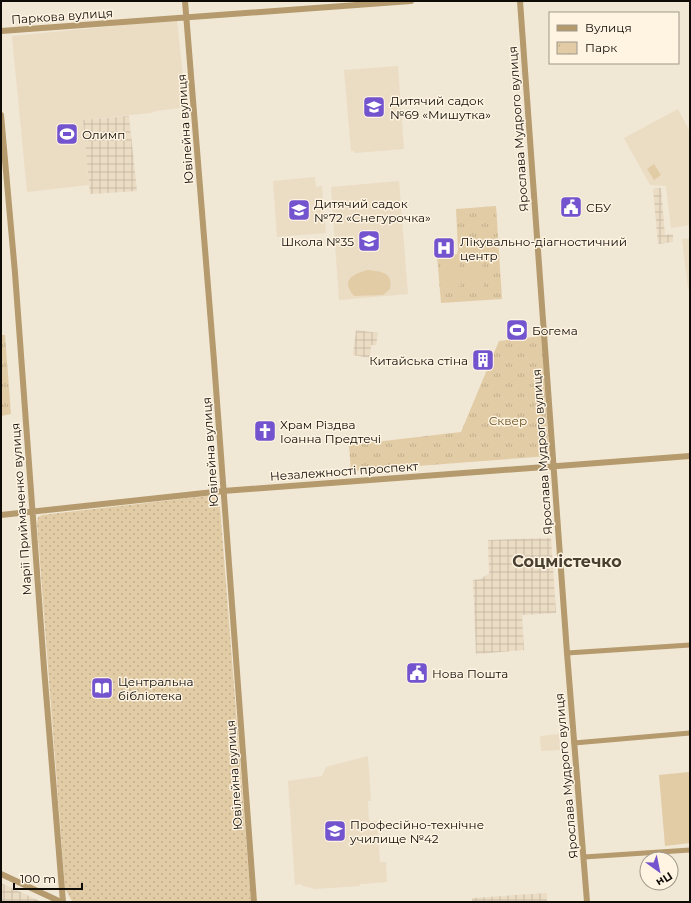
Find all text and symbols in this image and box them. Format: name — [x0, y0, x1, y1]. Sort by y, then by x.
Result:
street label: Паркова вулиця — [11, 5, 113, 27]
legend — [549, 12, 679, 64]
text: Вулиця — [585, 20, 632, 35]
text: Парк — [585, 40, 617, 55]
street label: Ярослава Мудрого вулиця — [505, 46, 531, 212]
street label: Ювілейна вулиця — [174, 74, 196, 184]
place label: Дитячий садок №69 «Мишутка» — [390, 93, 491, 122]
school or university icon: Дитячий садок №69 «Мишутка» — [361, 94, 387, 120]
sports icon: Олимп — [54, 121, 80, 147]
place label: Олимп — [82, 127, 125, 142]
public building icon: СБУ — [558, 194, 584, 220]
place label: Дитячий садок №72 «Снегурочка» — [314, 196, 431, 225]
school or university icon: Дитячий садок №72 «Снегурочка» — [286, 197, 312, 223]
place label: СБУ — [586, 200, 612, 215]
school or university icon: Школа №35 — [356, 228, 382, 254]
place label: Школа №35 — [281, 234, 354, 249]
place label: Лікувально-діагностичний центр — [460, 234, 627, 263]
hospital icon: Лікувально-діагностичний центр — [431, 235, 457, 261]
sports icon: Богема — [504, 317, 530, 343]
place label: Богема — [532, 323, 578, 338]
building icon: Китайська стіна — [470, 347, 496, 373]
place label: Китайська стіна — [369, 353, 468, 368]
street label: Ярослава Мудрого вулиця — [529, 369, 555, 535]
street label: Ювілейна вулиця — [199, 397, 221, 507]
park label: Сквер — [489, 413, 527, 428]
place label: Храм Різдва Іоанна Предтечі — [280, 417, 381, 446]
church icon: Храм Різдва Іоанна Предтечі — [252, 418, 278, 444]
street label: Марії Приймаченко вулиця — [7, 422, 35, 596]
street label: Незалежності проспект — [269, 458, 419, 484]
district label: Соцмістечко — [512, 552, 622, 571]
public building icon: Нова Пошта — [404, 660, 430, 686]
place label: Нова Пошта — [432, 666, 508, 681]
place label: Центральна бібліотека — [118, 674, 194, 703]
library icon: Центральна бібліотека — [89, 675, 115, 701]
street label: Ярослава Мудрого вулиця — [551, 693, 581, 859]
street label: Ювілейна вулиця — [223, 720, 245, 830]
place label: Професійно-технічне училище №42 — [349, 817, 484, 846]
school or university icon: Професійно-технічне училище №42 — [322, 818, 348, 844]
north arrow — [639, 851, 679, 891]
scale bar — [14, 865, 82, 891]
text: Пн — [654, 869, 675, 890]
text: 100 m — [20, 871, 56, 886]

